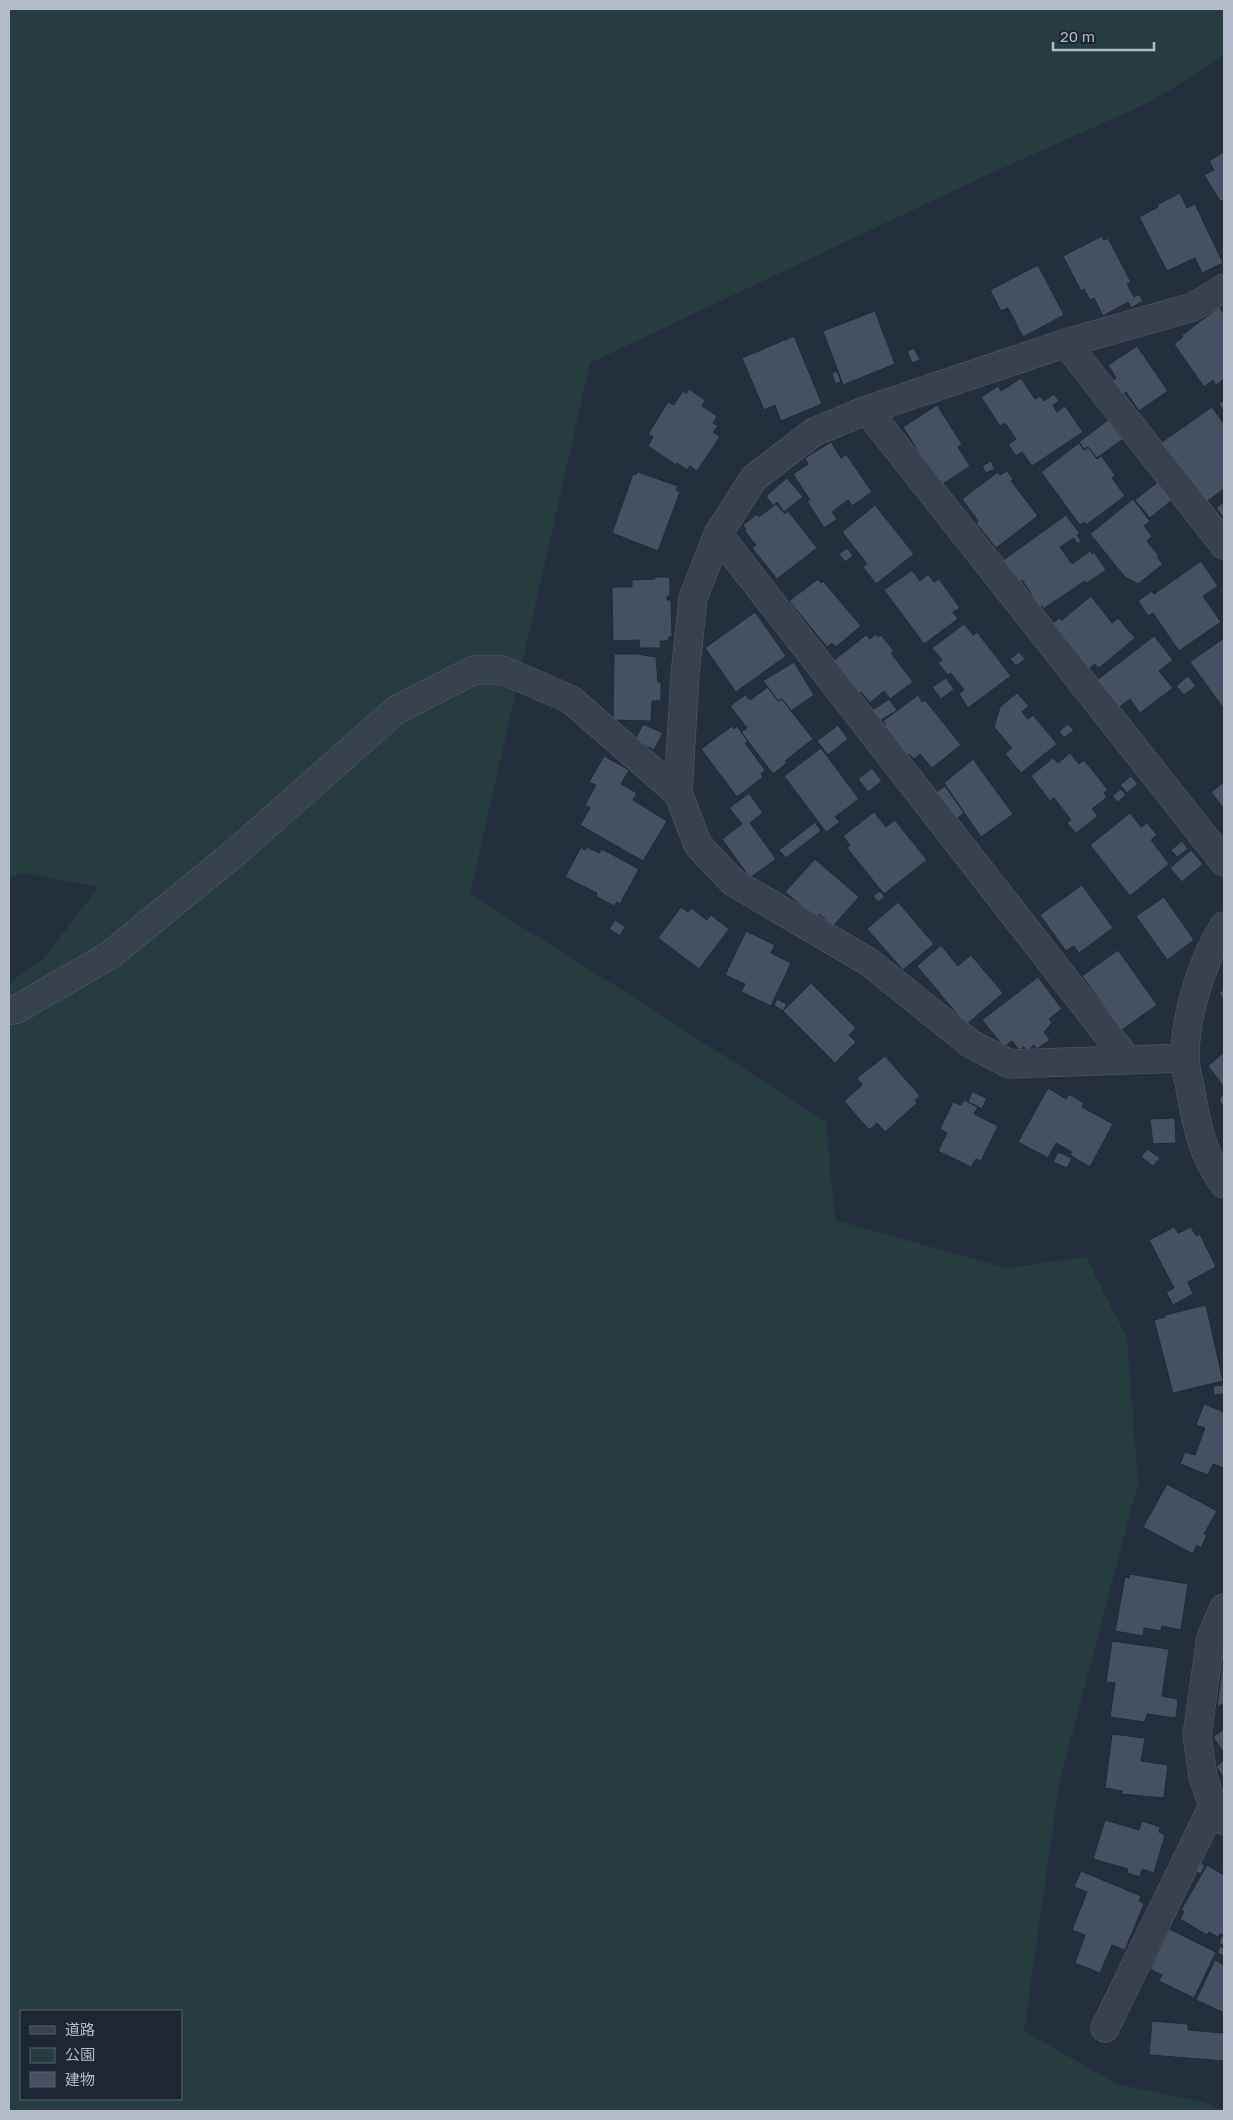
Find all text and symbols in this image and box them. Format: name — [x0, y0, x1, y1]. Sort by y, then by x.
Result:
scale bar — [1053, 20, 1154, 52]
text: 20 m — [1060, 27, 1095, 45]
legend — [20, 2010, 182, 2100]
text: 道路 — [65, 2020, 95, 2038]
text: 公園 — [65, 2045, 95, 2063]
text: 建物 — [65, 2070, 95, 2088]

